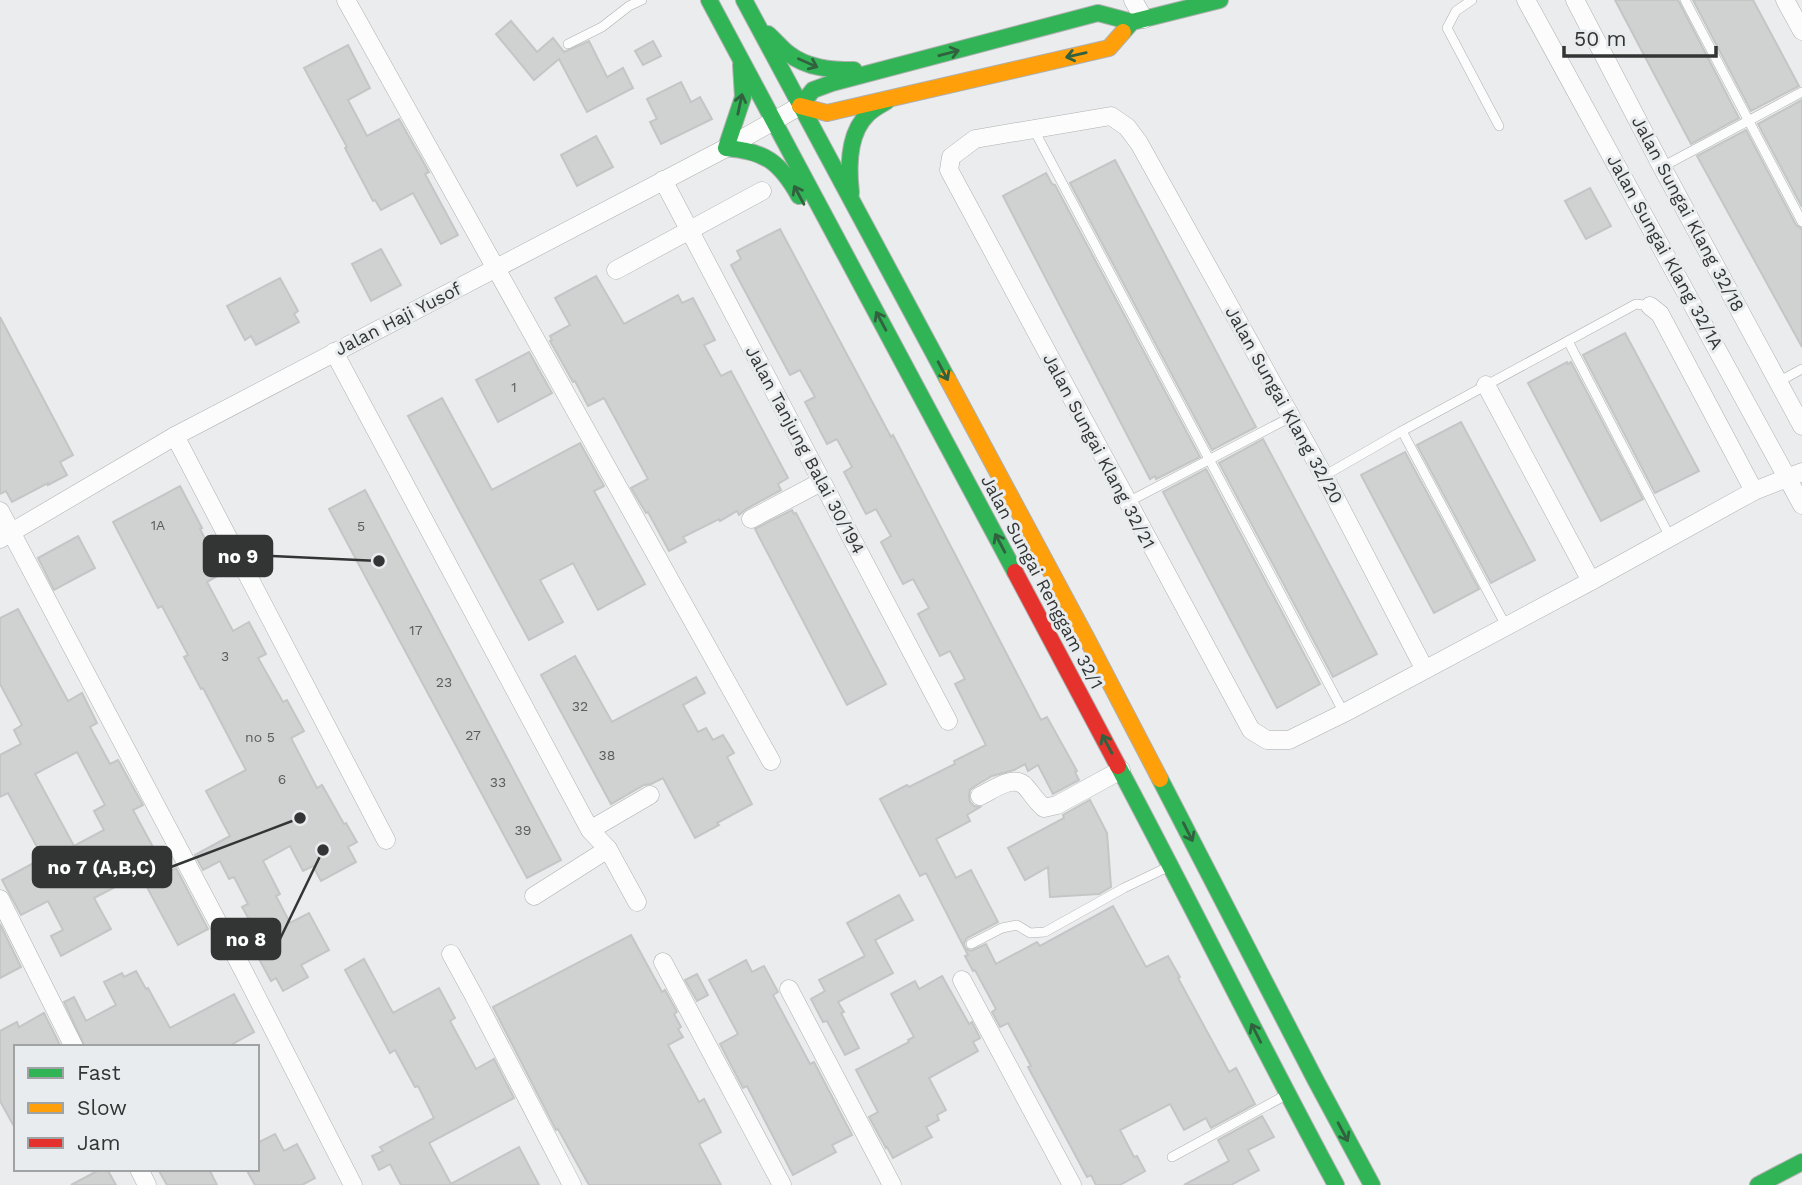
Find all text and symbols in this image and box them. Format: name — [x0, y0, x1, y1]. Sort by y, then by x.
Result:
scale bar — [1564, 14, 1716, 58]
text: 50 m — [1574, 26, 1626, 51]
one-way arrow — [937, 45, 959, 58]
one-way arrow — [1065, 49, 1088, 62]
one-way arrow — [797, 57, 818, 70]
one-way arrow — [734, 94, 747, 116]
street label: Jalan Sungai Klang 32/18 — [1628, 112, 1749, 315]
street label: Jalan Sungai Klang 32/1A — [1603, 151, 1728, 353]
one-way arrow — [791, 185, 805, 206]
street label: Jalan Haji Yusof — [331, 278, 464, 359]
street label: Jalan Sungai Klang 32/20 — [1221, 302, 1348, 507]
one-way arrow — [874, 311, 887, 332]
street label: Jalan Tanjung Balai 30/194 — [742, 342, 869, 557]
street label: Jalan Sungai Klang 32/21 — [1039, 350, 1160, 552]
one-way arrow — [936, 361, 950, 381]
house number: 1 — [511, 379, 517, 395]
street label: Jalan Sungai Renggam 32/1 — [977, 471, 1108, 692]
house number: 1A — [151, 517, 165, 533]
house number: 5 — [357, 518, 365, 534]
one-way arrow — [993, 533, 1006, 554]
callout: no 9 — [204, 536, 272, 576]
text: no 9 — [218, 545, 258, 568]
house number: 17 — [409, 622, 423, 638]
house number: 3 — [221, 648, 229, 664]
house number: 23 — [436, 674, 452, 690]
house number: 32 — [572, 698, 588, 714]
house number: 27 — [465, 727, 481, 743]
house number: no 5 — [245, 729, 275, 745]
one-way arrow — [1100, 734, 1113, 755]
house number: 38 — [599, 747, 615, 763]
house number: 6 — [278, 771, 286, 787]
house number: 33 — [490, 774, 506, 790]
one-way arrow — [1181, 821, 1195, 842]
house number: 39 — [515, 822, 531, 838]
callout: no 7 (A,B,C) — [33, 847, 171, 887]
text: no 7 (A,B,C) — [48, 856, 156, 879]
callout: no 8 — [212, 919, 280, 959]
text: no 8 — [226, 928, 266, 951]
one-way arrow — [1249, 1023, 1263, 1044]
legend — [14, 1045, 259, 1171]
text: Fast — [77, 1060, 121, 1085]
text: Slow — [77, 1095, 127, 1120]
one-way arrow — [1337, 1121, 1351, 1142]
text: Jam — [77, 1130, 120, 1155]

